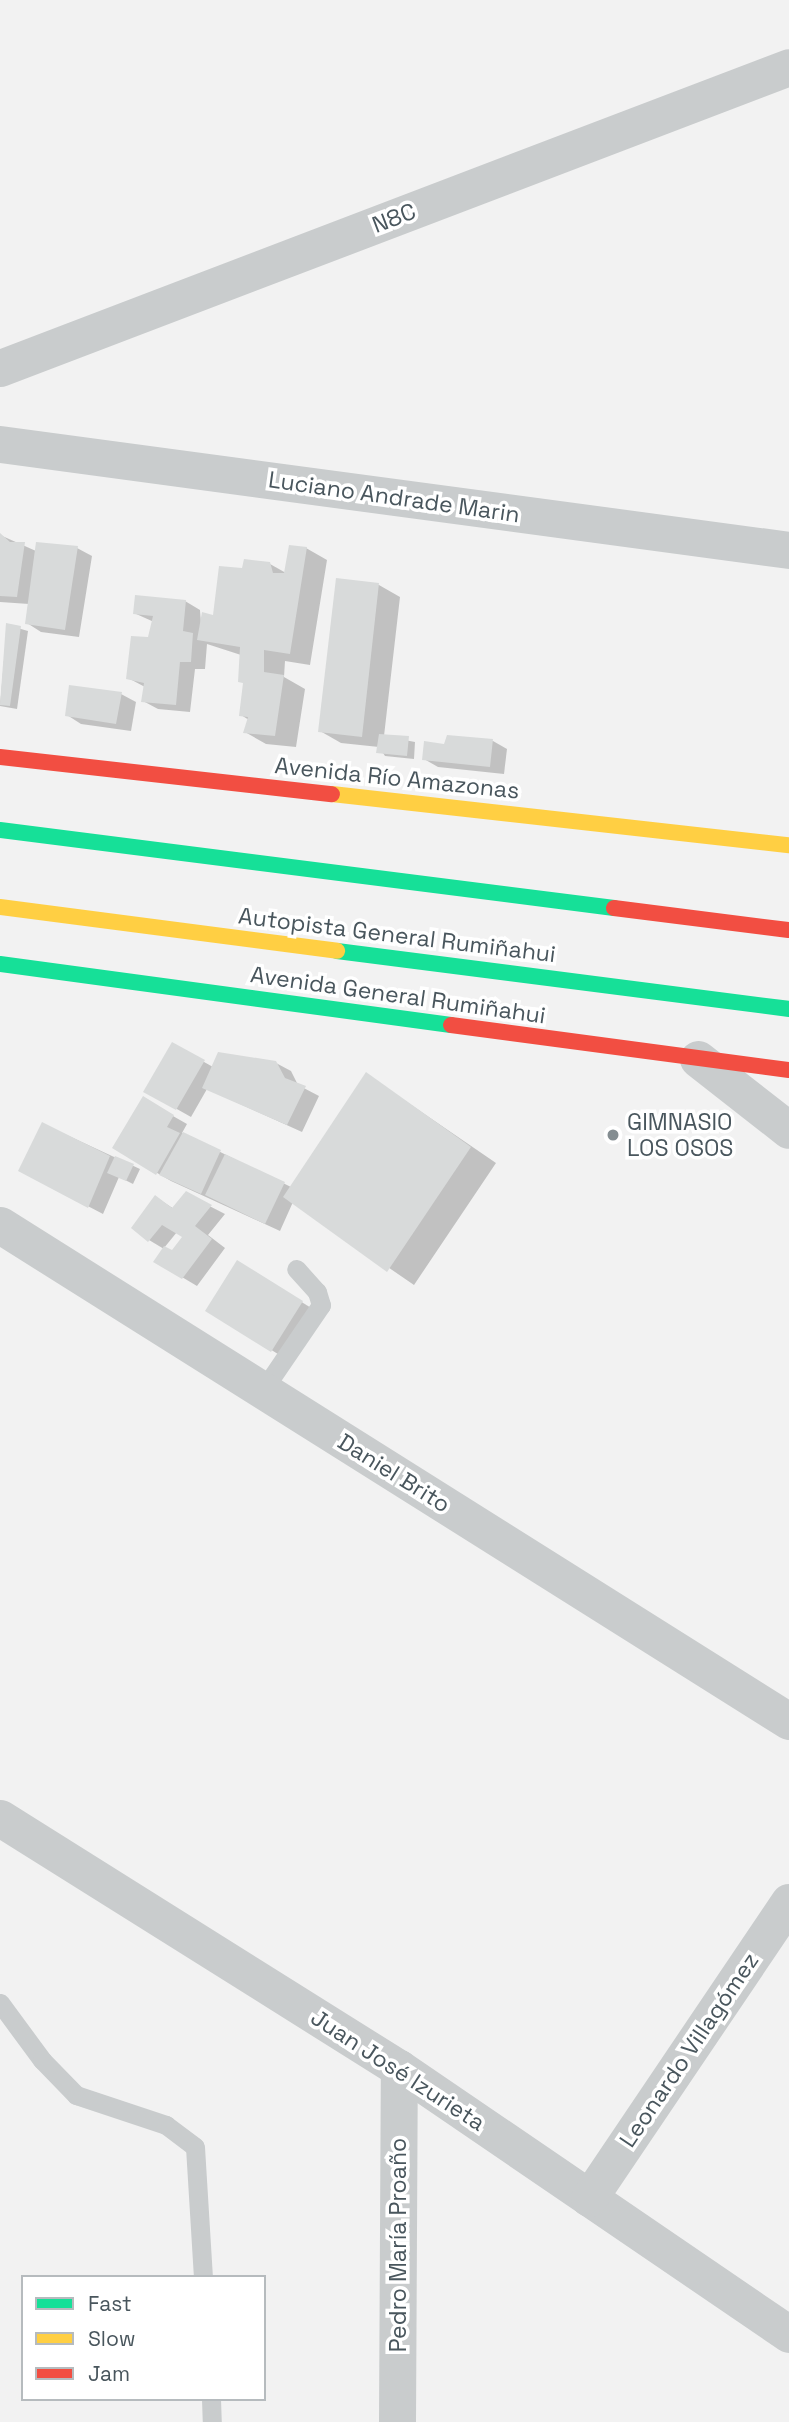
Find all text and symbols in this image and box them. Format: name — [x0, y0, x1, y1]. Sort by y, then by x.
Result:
street label: N8C — [368, 197, 420, 239]
street label: Luciano Andrade Marin — [266, 466, 522, 528]
street label: Avenida Río Amazonas — [273, 751, 521, 805]
street label: Autopista General Rumiñahui — [237, 902, 557, 968]
street label: Avenida General Rumiñahui — [249, 961, 547, 1029]
place label: GIMNASIO LOS OSOS — [627, 1108, 733, 1162]
marker: GIMNASIO LOS OSOS — [605, 1127, 621, 1143]
street label: Daniel Brito — [333, 1428, 455, 1518]
street label: Leonardo Villagómez — [614, 1947, 764, 2153]
street label: Juan José Izurieta — [306, 2003, 490, 2137]
street label: Pedro María Proaño — [384, 2138, 412, 2352]
legend — [21, 2275, 266, 2401]
text: Fast — [88, 2290, 132, 2317]
text: Slow — [88, 2325, 136, 2352]
text: Jam — [88, 2360, 130, 2387]

